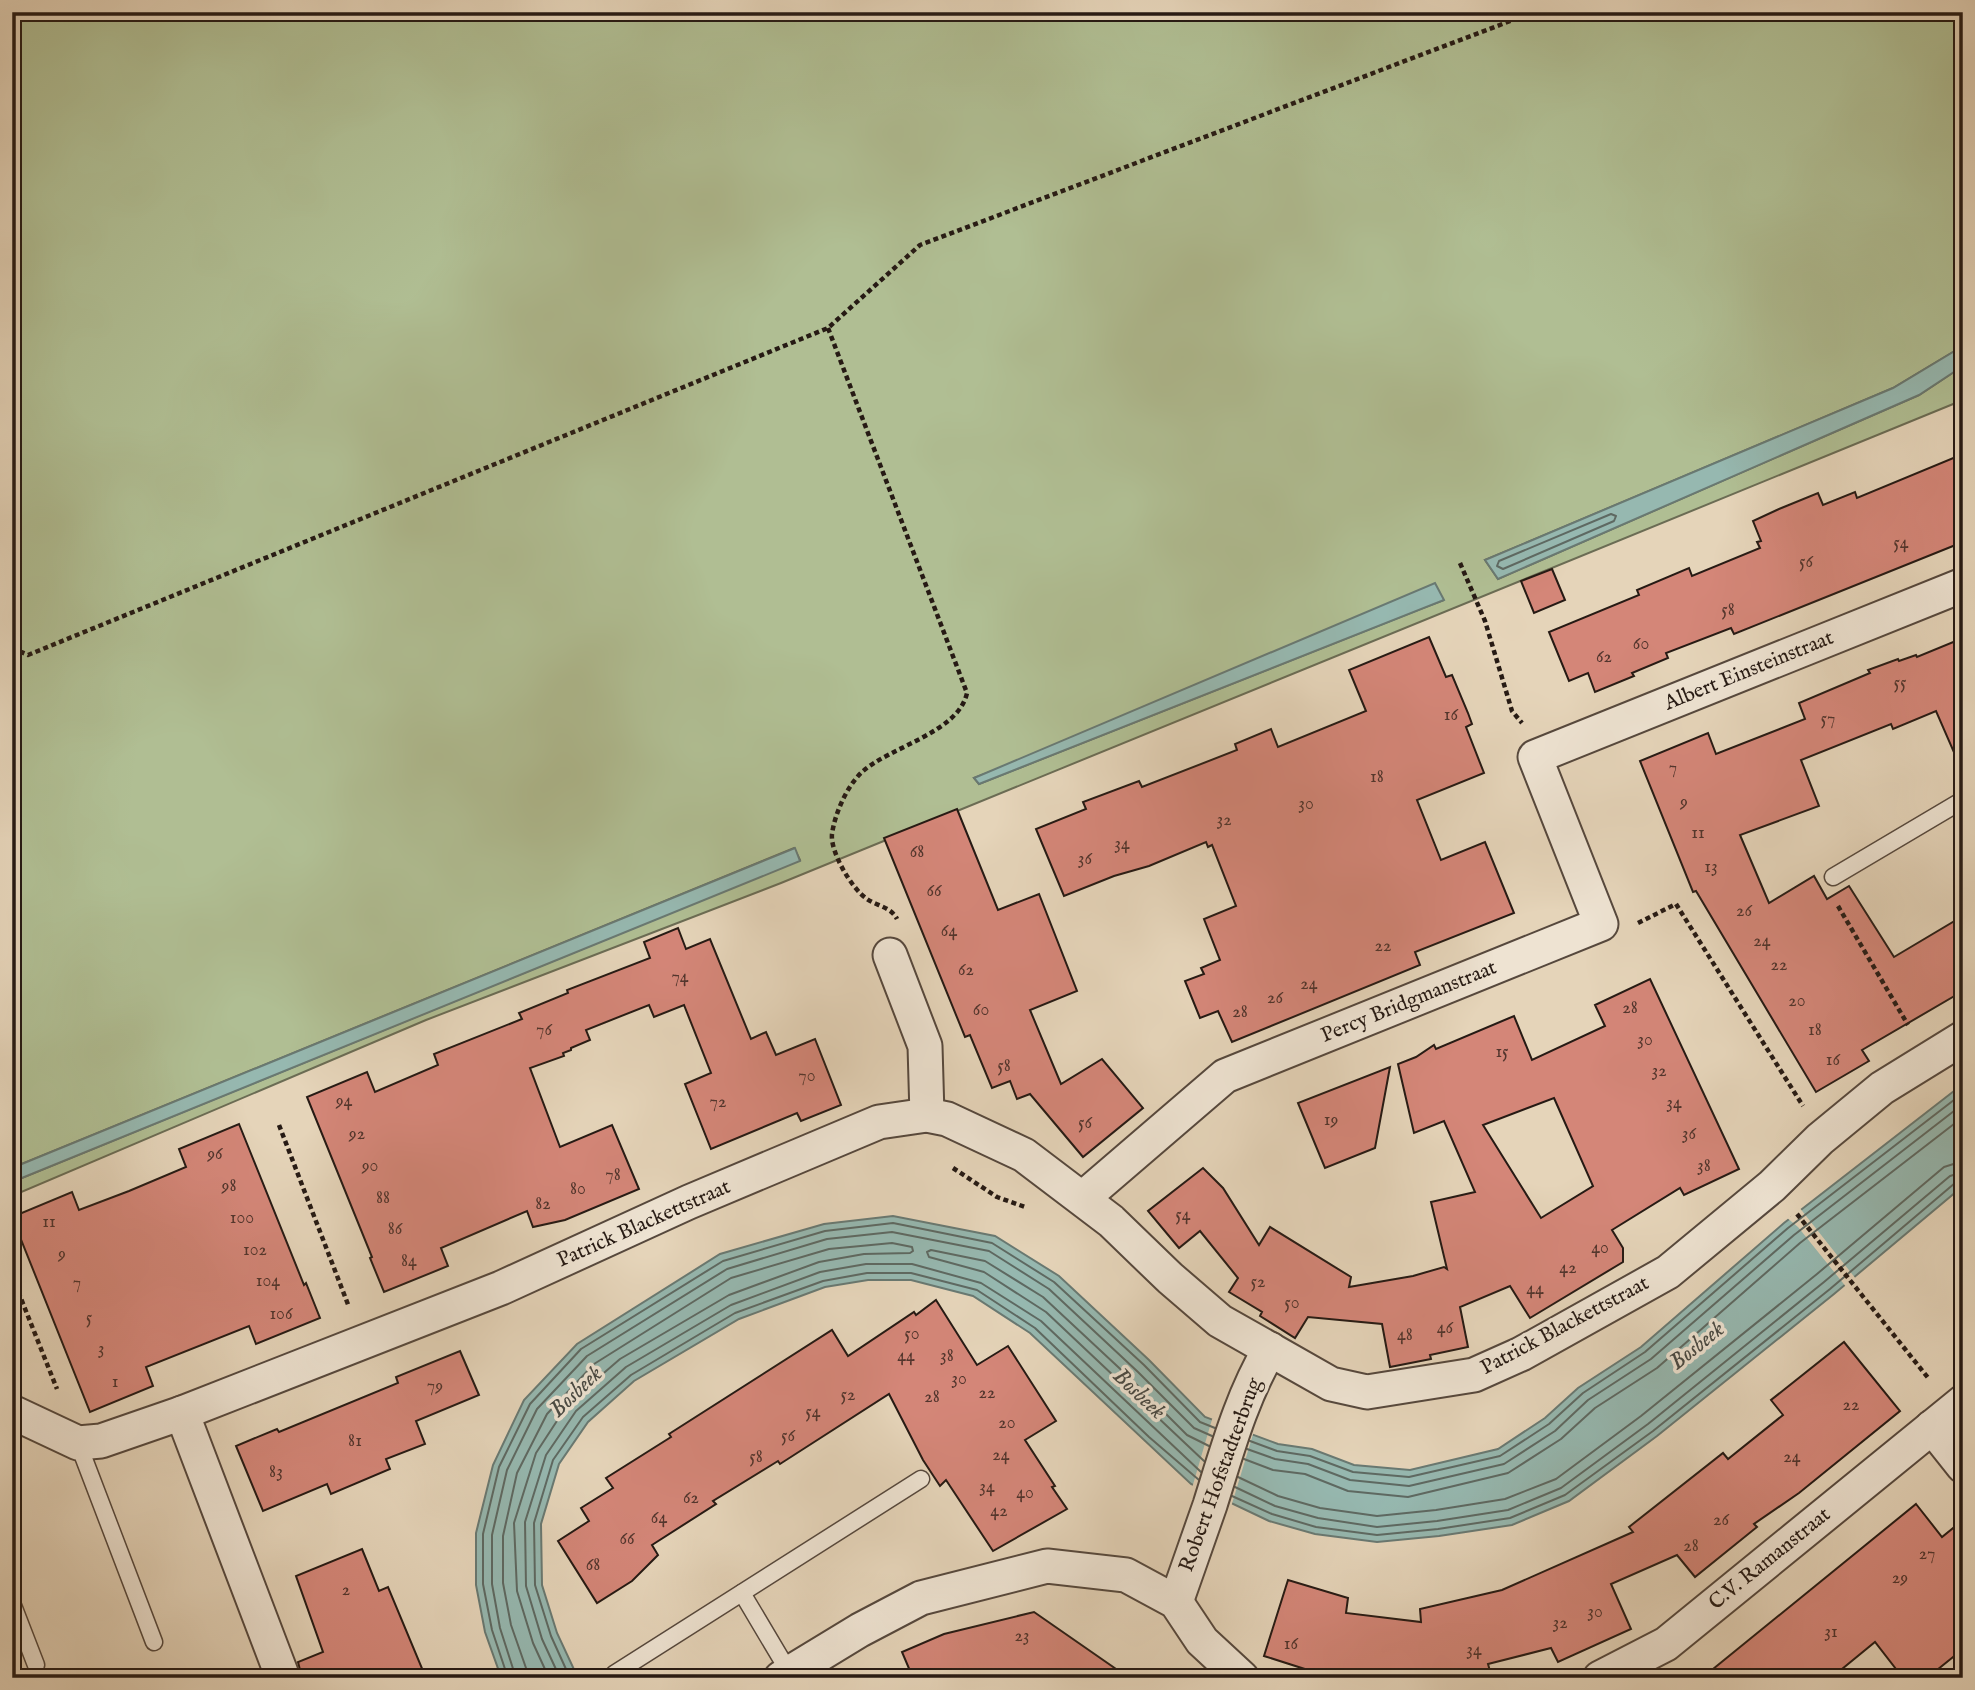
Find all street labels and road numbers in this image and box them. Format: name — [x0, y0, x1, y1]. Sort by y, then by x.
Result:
street label: Albert Einsteinstraat — [1659, 625, 1838, 718]
street label: Percy Bridgmanstraat — [1317, 954, 1501, 1050]
street label: Patrick Blackettstraat — [553, 1174, 735, 1274]
street label: Patrick Blackettstraat — [1476, 1270, 1654, 1382]
street label: Robert Hofstadterbrug — [1173, 1374, 1269, 1576]
street label: C.V. Ramanstraat — [1704, 1502, 1836, 1616]

